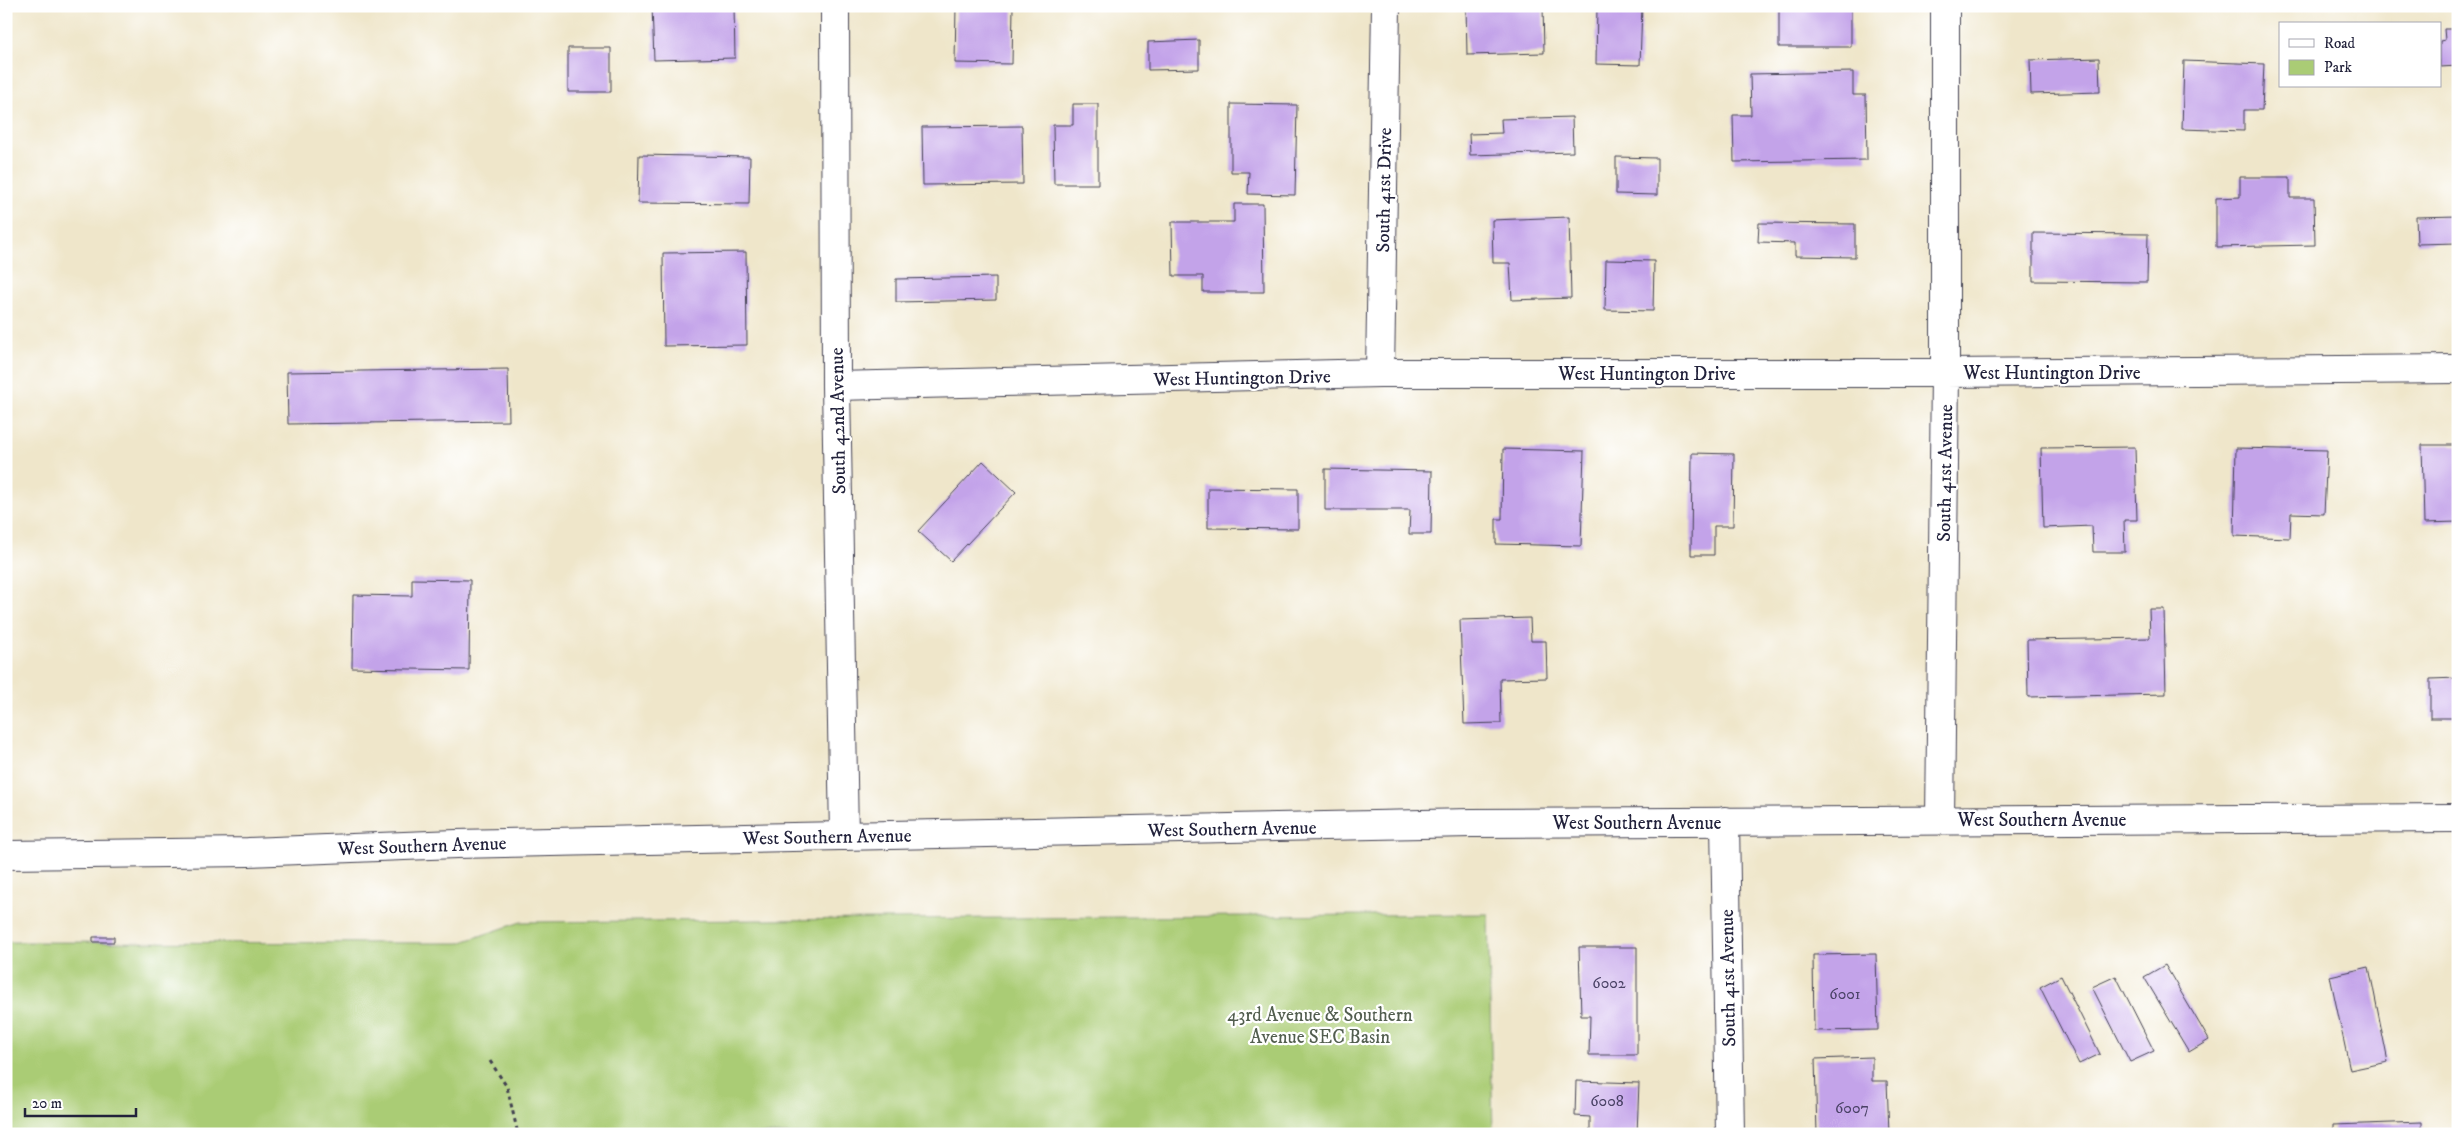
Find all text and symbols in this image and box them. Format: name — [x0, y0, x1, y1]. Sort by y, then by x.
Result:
legend — [2279, 22, 2442, 88]
text: Road — [2324, 34, 2356, 53]
text: Park — [2324, 58, 2353, 77]
street label: South 41st Drive — [1372, 127, 1397, 253]
street label: South 42nd Avenue — [826, 347, 851, 495]
street label: West Huntington Drive — [1962, 362, 2141, 385]
street label: West Huntington Drive — [1557, 363, 1736, 386]
street label: West Huntington Drive — [1152, 365, 1331, 392]
street label: South 41st Avenue — [1933, 404, 1958, 542]
street label: West Southern Avenue — [1957, 809, 2127, 832]
street label: West Southern Avenue — [1552, 812, 1722, 835]
street label: West Southern Avenue — [1146, 817, 1317, 842]
street label: West Southern Avenue — [741, 825, 912, 850]
street label: West Southern Avenue — [336, 832, 507, 861]
street label: South 41st Avenue — [1716, 909, 1741, 1047]
house number: 6002 — [1592, 973, 1626, 993]
house number: 6001 — [1829, 984, 1861, 1004]
park label: 43rd Avenue & Southern Avenue SEC Basin — [1227, 1004, 1413, 1049]
scale bar — [25, 1085, 136, 1117]
house number: 6008 — [1590, 1091, 1624, 1111]
text: 20 m — [32, 1094, 62, 1113]
house number: 6007 — [1835, 1098, 1869, 1118]

